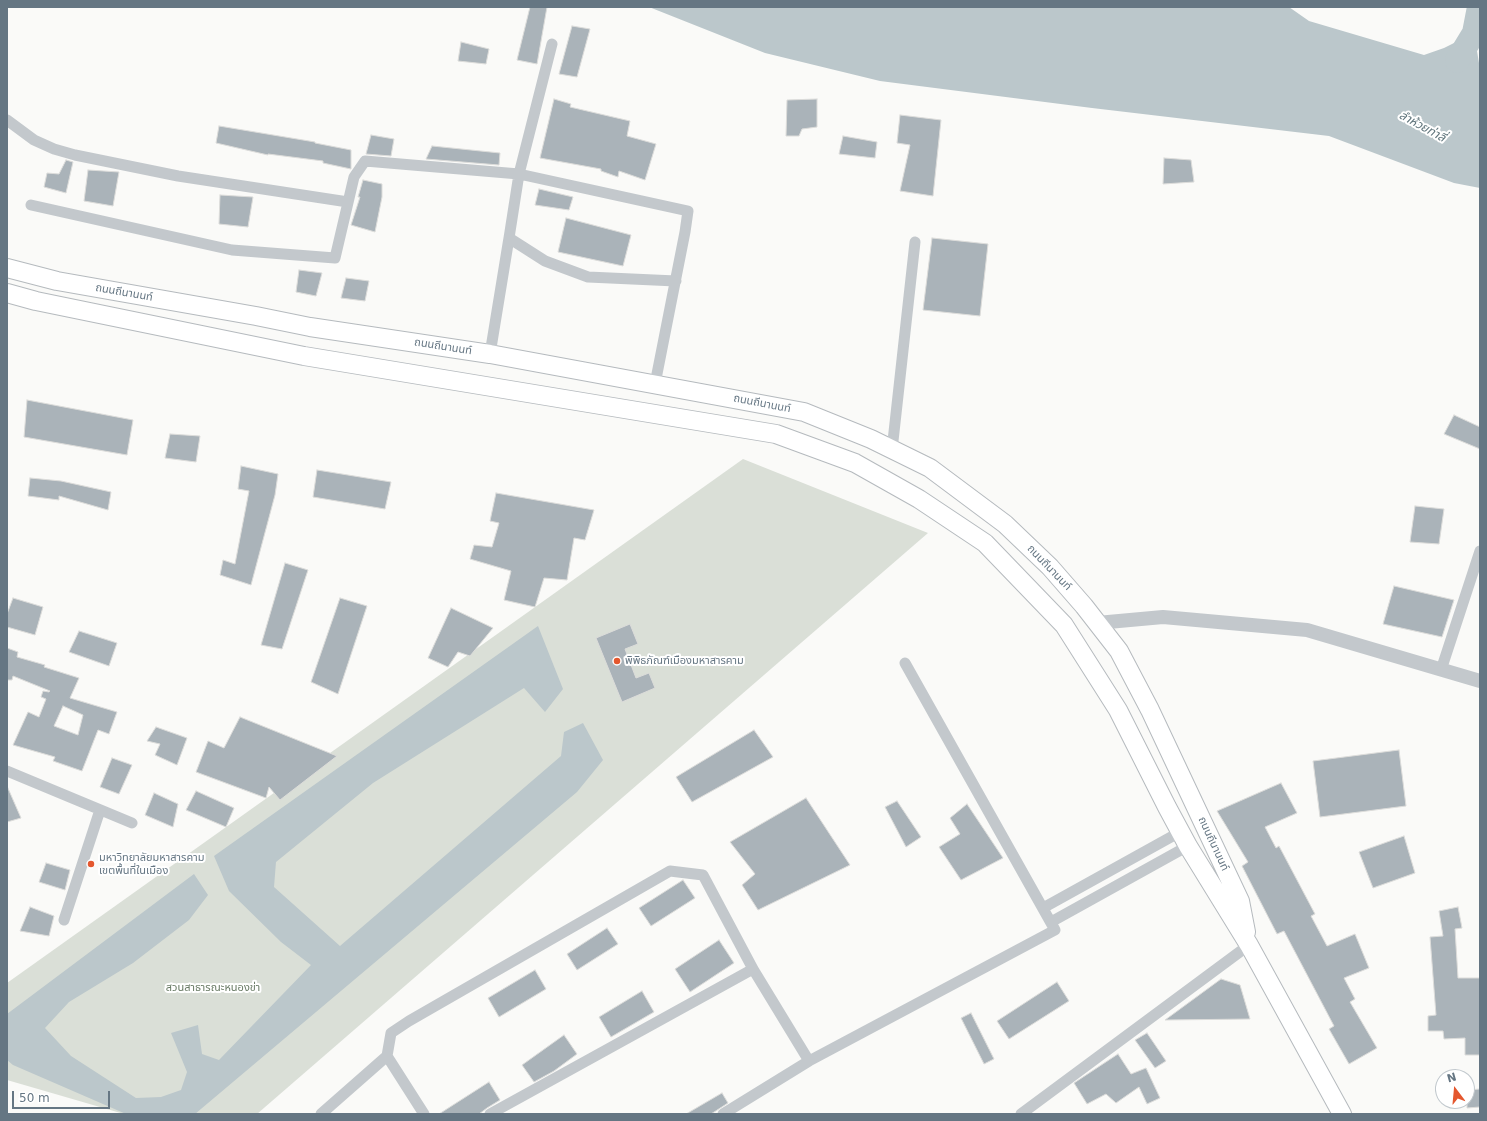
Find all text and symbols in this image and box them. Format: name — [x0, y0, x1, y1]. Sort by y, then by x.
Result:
water label: ลำห้วยท่าลี่ — [1396, 108, 1448, 146]
street label: ถนนถีนานนท์ — [94, 281, 154, 305]
street label: ถนนถีนานนท์ — [413, 336, 473, 358]
street label: ถนนถีนานนท์ — [732, 392, 792, 416]
street label: ถนนถีนานนท์ — [1024, 543, 1074, 593]
place label: พิพิธภัณฑ์เมืองมหาสารคาม — [625, 654, 744, 668]
marker: พิพิธภัณฑ์เมืองมหาสารคาม — [612, 656, 622, 666]
street label: ถนนถีนานนท์ — [1195, 815, 1231, 873]
place label: มหาวิทยาลัยมหาสารคาม เขตพื้นที่ในเมือง — [99, 851, 204, 877]
marker: มหาวิทยาลัยมหาสารคาม เขตพื้นที่ในเมือง — [86, 859, 96, 869]
park label: สวนสาธารณะหนองข่า — [166, 981, 260, 995]
north arrow — [1435, 1069, 1475, 1109]
text: N — [1446, 1070, 1458, 1085]
scale bar — [14, 1083, 112, 1109]
text: 50 m — [19, 1091, 50, 1105]

